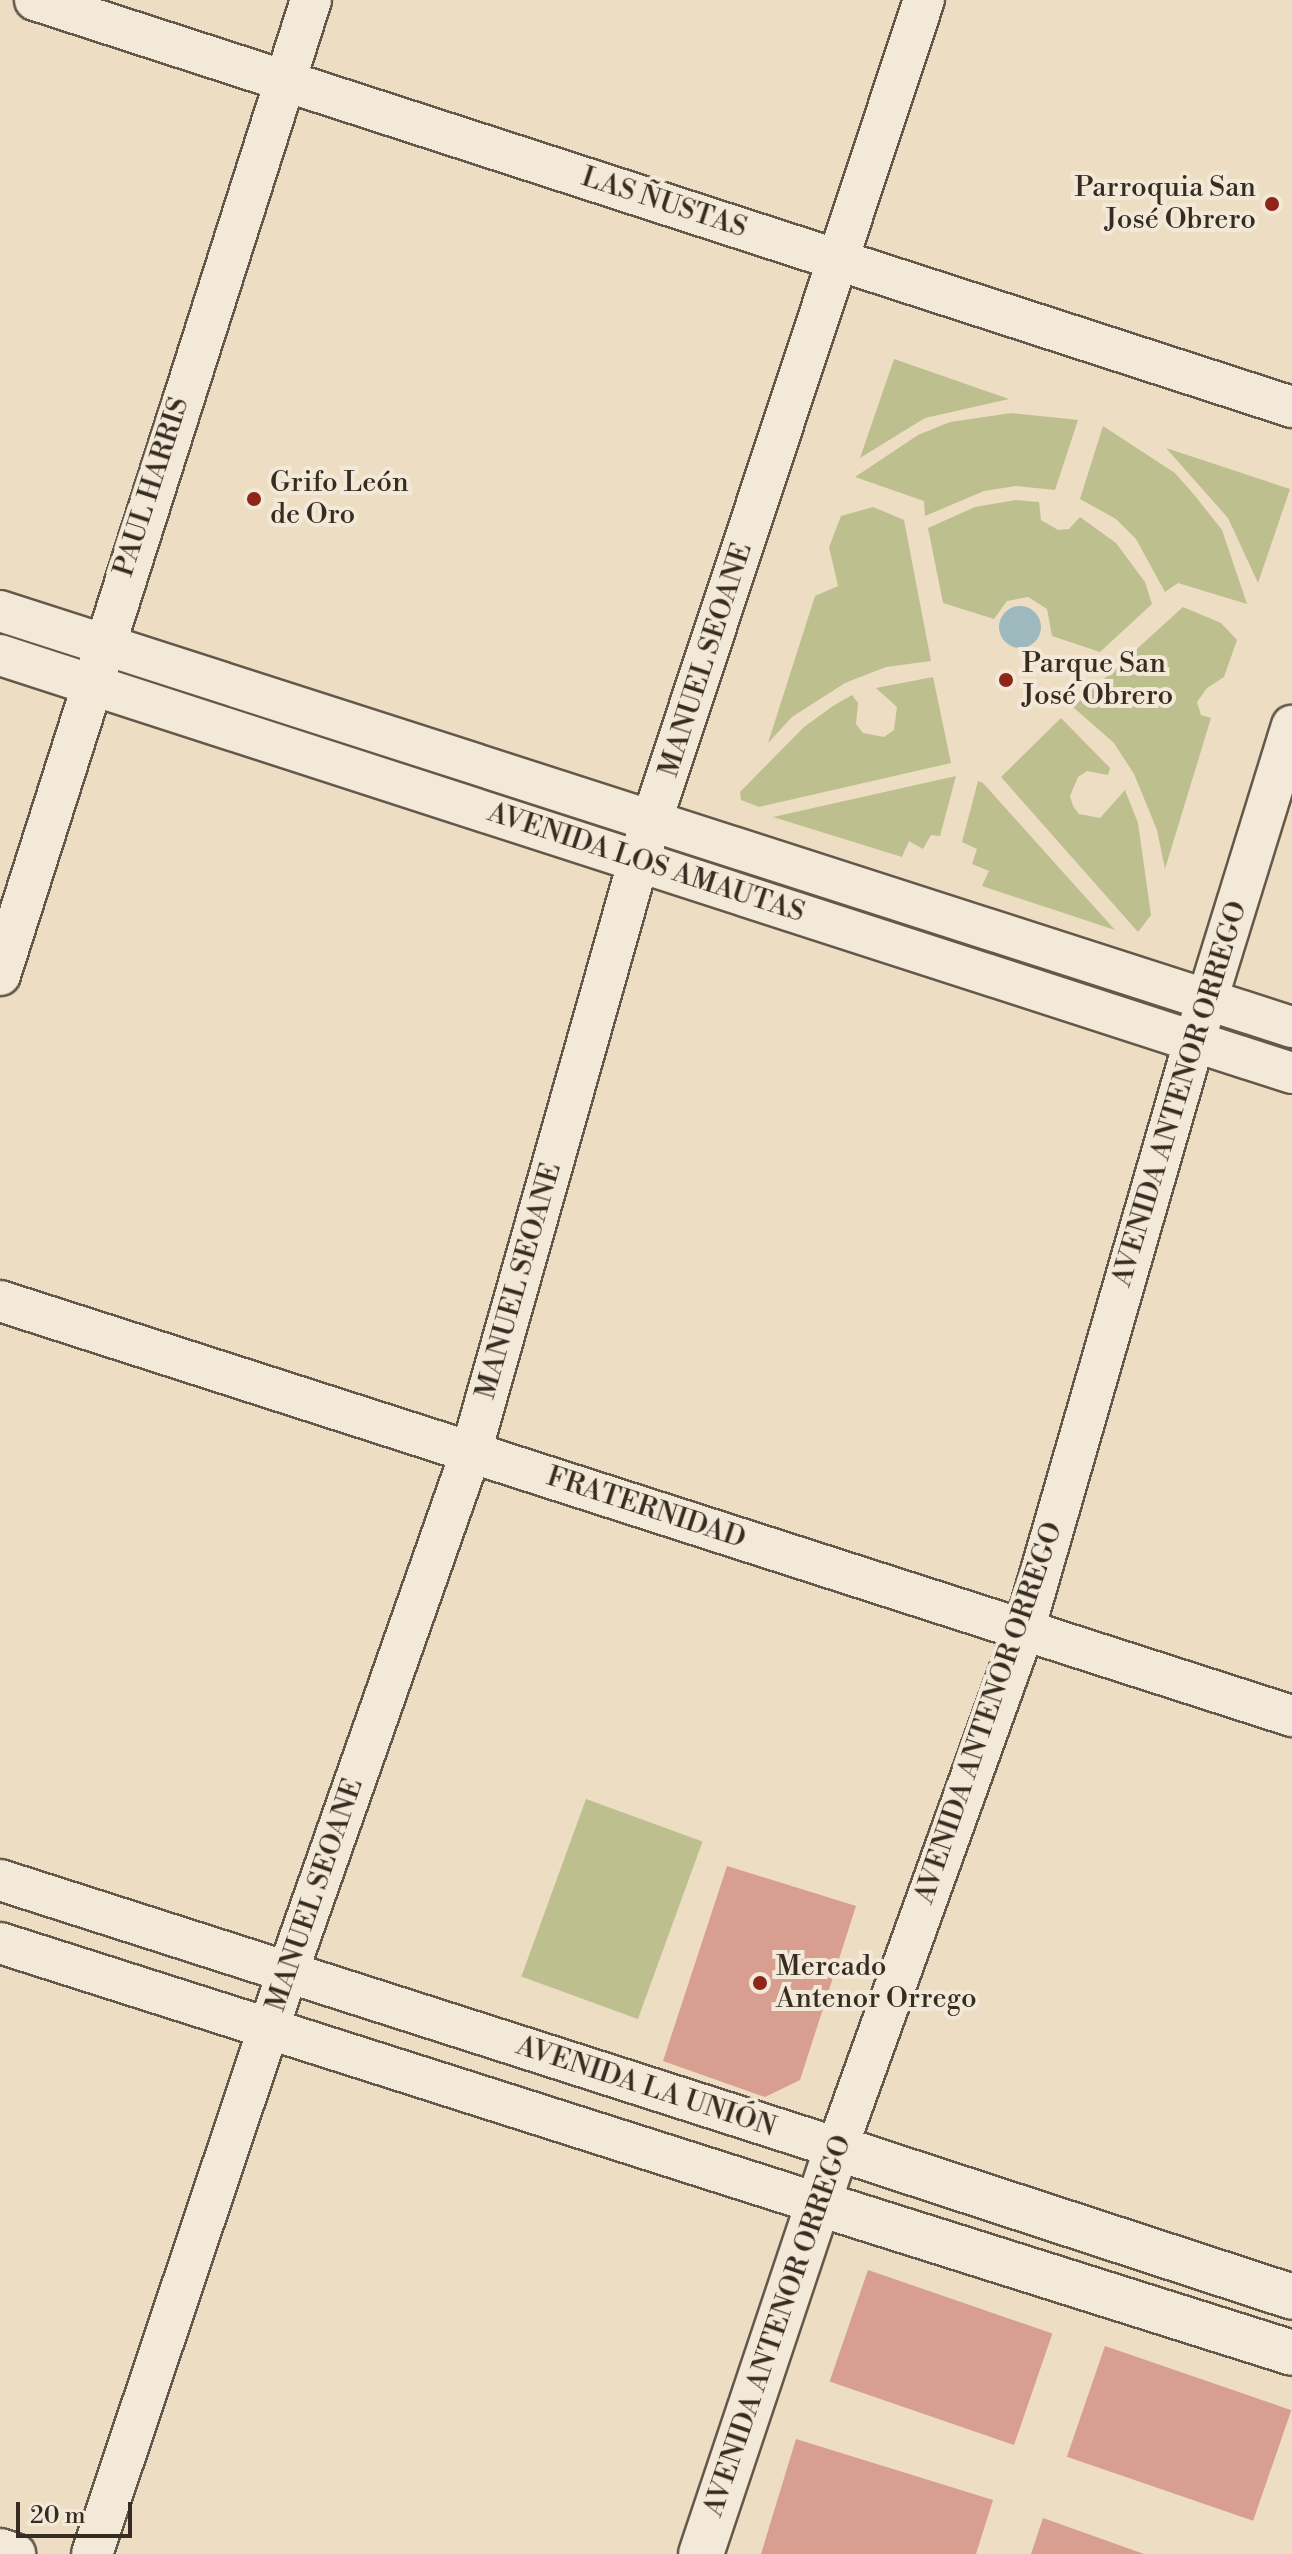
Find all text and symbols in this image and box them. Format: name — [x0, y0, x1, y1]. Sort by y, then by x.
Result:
street label: LAS ÑUSTAS — [577, 160, 751, 246]
place label: Parroquia San José Obrero — [1075, 171, 1256, 237]
marker: Parroquia San José Obrero — [1263, 195, 1281, 213]
street label: PAUL HARRIS — [107, 393, 197, 581]
place label: Grifo León de Oro — [270, 466, 409, 532]
marker: Grifo León de Oro — [245, 490, 263, 508]
street label: MANUEL SEOANE — [652, 539, 760, 781]
place label: Parque San José Obrero — [1022, 647, 1173, 713]
marker: Parque San José Obrero — [997, 671, 1015, 689]
street label: AVENIDA LOS AMAUTAS — [483, 796, 809, 930]
street label: AVENIDA ANTENOR ORREGO — [1105, 897, 1255, 1291]
street label: MANUEL SEOANE — [469, 1159, 569, 1403]
street label: FRATERNIDAD — [542, 1460, 750, 1556]
street label: AVENIDA ANTENOR ORREGO — [908, 1518, 1070, 1908]
street label: MANUEL SEOANE — [259, 1774, 371, 2016]
place label: Mercado Antenor Orrego — [776, 1950, 977, 2016]
marker: Mercado Antenor Orrego — [751, 1974, 769, 1992]
street label: AVENIDA LA UNIÓN — [512, 2029, 780, 2145]
street label: AVENIDA ANTENOR ORREGO — [697, 2131, 859, 2521]
scale bar — [20, 2486, 136, 2536]
text: 20 m — [30, 2501, 86, 2531]

